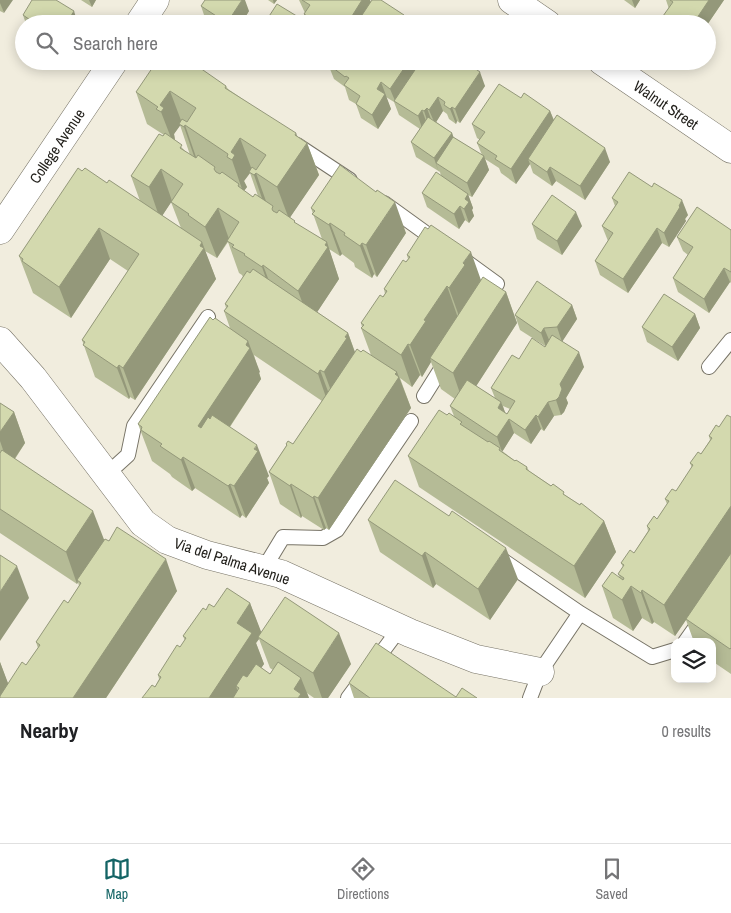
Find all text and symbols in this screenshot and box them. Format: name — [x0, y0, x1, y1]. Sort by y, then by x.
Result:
search box — [15, 15, 716, 70]
icon: search — [33, 29, 61, 57]
text: Search here — [73, 30, 158, 56]
street label: Walnut Street — [629, 76, 703, 135]
street label: College Avenue — [24, 104, 90, 188]
street label: Via del Palma Avenue — [171, 532, 293, 590]
map controls — [671, 638, 716, 683]
button: layers — [671, 638, 716, 683]
text: Nearby — [20, 716, 78, 745]
text: 0 results — [661, 720, 711, 742]
tab: Map — [103, 855, 131, 903]
tab: Directions — [337, 855, 389, 903]
tab: Saved — [595, 855, 628, 903]

